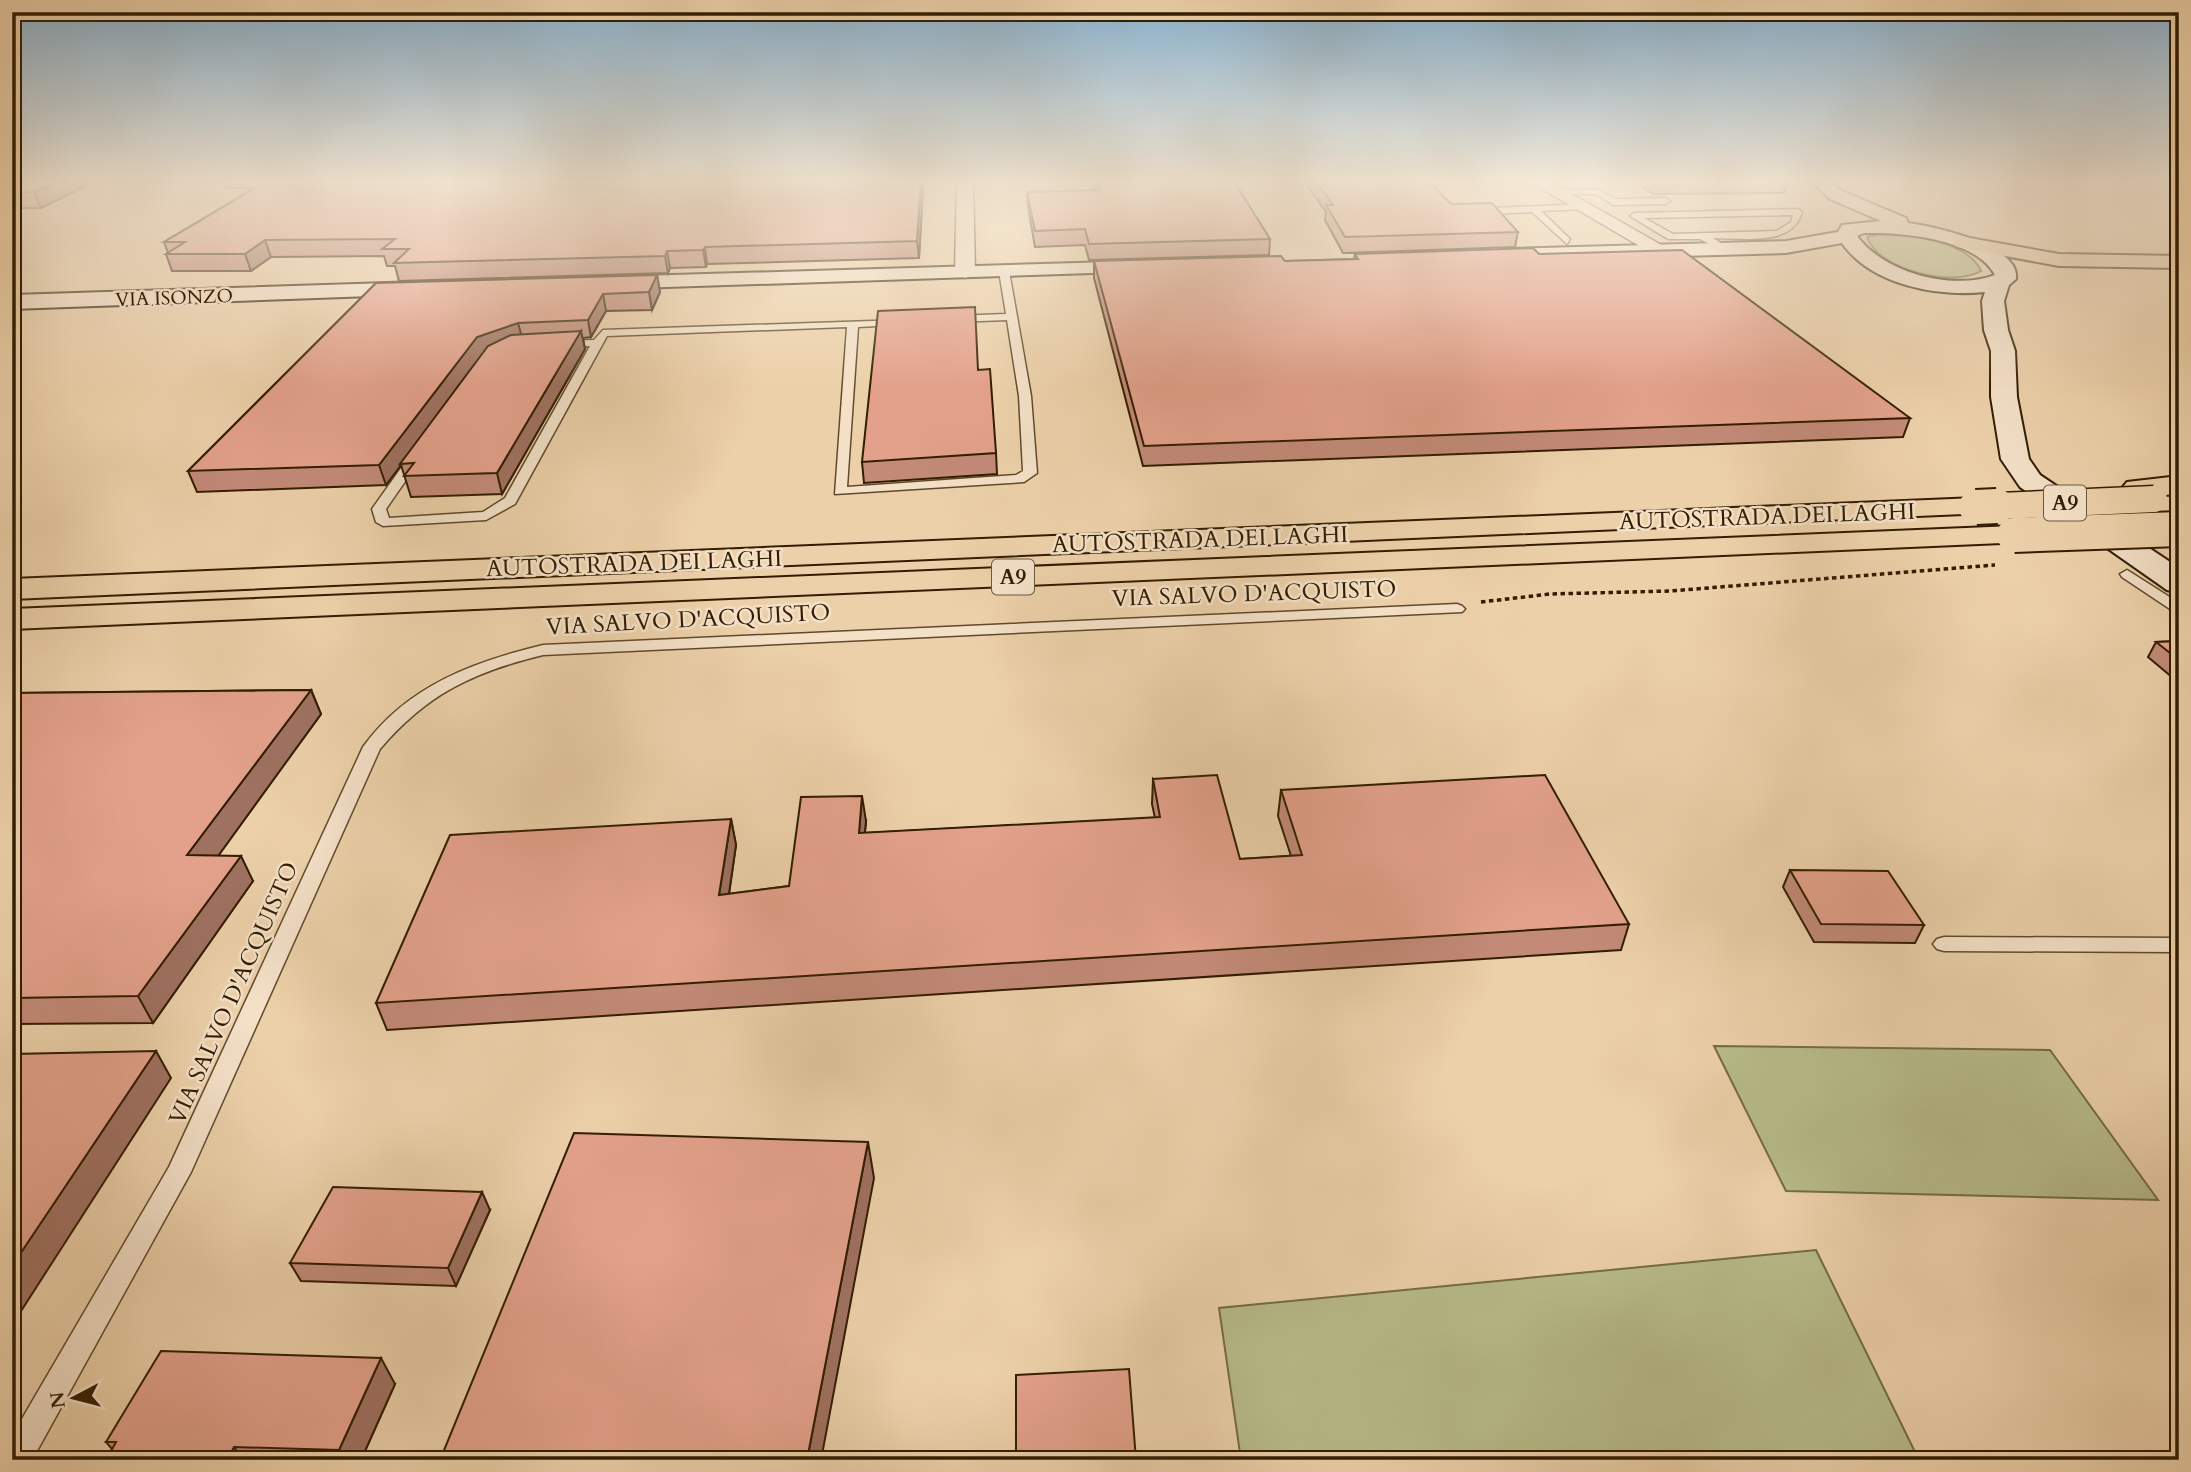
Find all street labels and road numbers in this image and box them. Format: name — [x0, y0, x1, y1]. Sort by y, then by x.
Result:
street label: VIA ISONZO — [115, 283, 233, 313]
road number: A9 — [2044, 486, 2086, 520]
street label: AUTOSTRADA DEI LAGHI — [1618, 496, 1916, 537]
street label: AUTOSTRADA DEI LAGHI — [1051, 519, 1349, 560]
street label: AUTOSTRADA DEI LAGHI — [485, 543, 783, 584]
road number: A9 — [992, 560, 1034, 594]
street label: VIA SALVO D'ACQUISTO — [1111, 573, 1397, 614]
street label: VIA SALVO D'ACQUISTO — [545, 597, 831, 642]
street label: VIA SALVO D'ACQUISTO — [161, 857, 306, 1130]

